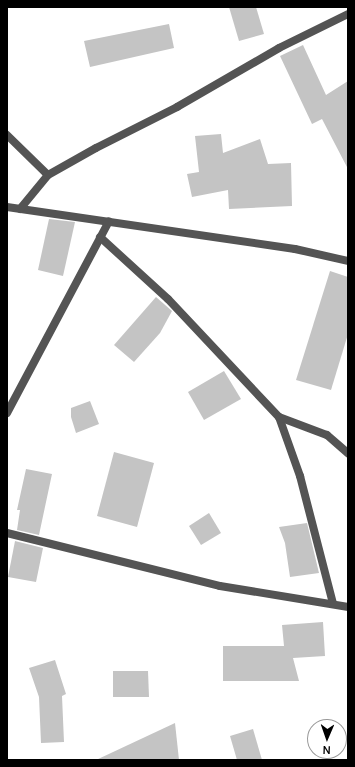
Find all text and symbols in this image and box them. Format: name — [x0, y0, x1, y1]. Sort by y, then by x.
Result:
north arrow — [307, 719, 347, 759]
text: N — [322, 743, 331, 758]

